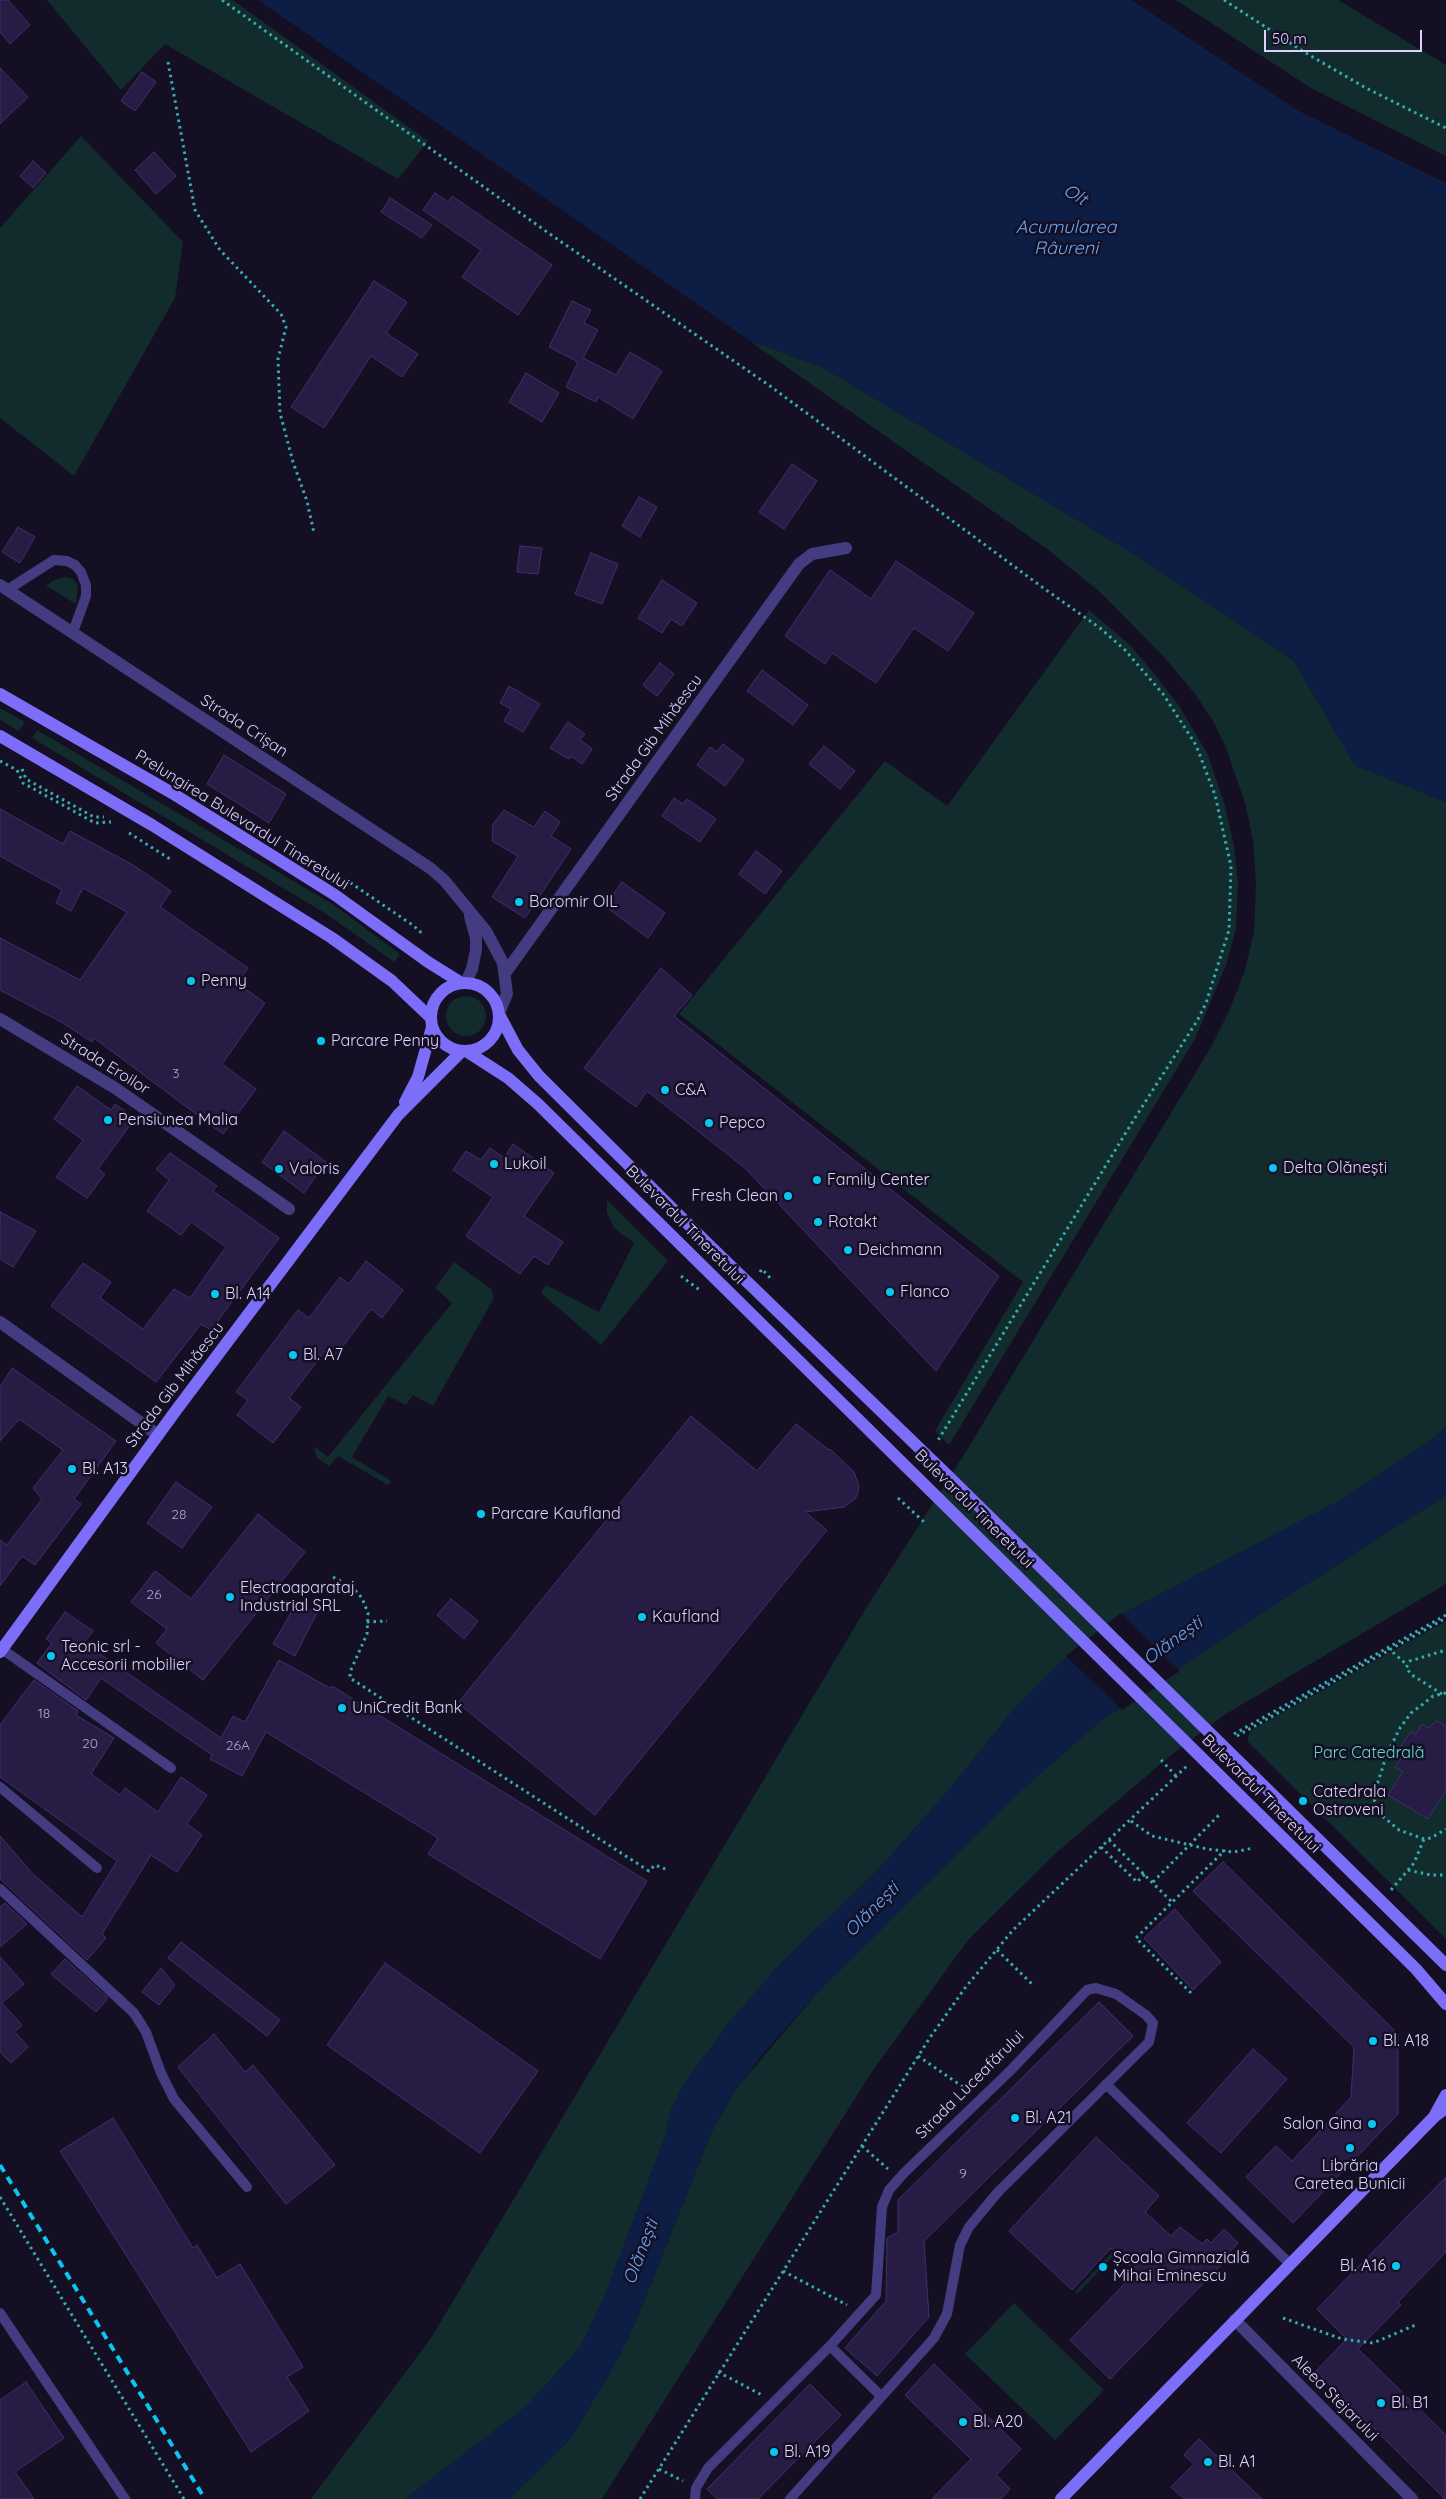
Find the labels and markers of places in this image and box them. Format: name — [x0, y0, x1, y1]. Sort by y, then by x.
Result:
place label: Boromir OIL — [529, 892, 618, 912]
marker: Boromir OIL — [513, 896, 525, 908]
place label: Penny — [201, 971, 247, 991]
marker: Penny — [185, 975, 197, 987]
place label: Parcare Penny — [331, 1031, 439, 1051]
marker: Parcare Penny — [315, 1035, 327, 1047]
place label: C&A — [675, 1080, 707, 1100]
marker: C&A — [659, 1084, 671, 1096]
place label: Pensiunea Malia — [118, 1110, 238, 1130]
place label: Pepco — [719, 1113, 765, 1133]
marker: Pensiunea Malia — [102, 1114, 114, 1126]
marker: Pepco — [703, 1117, 715, 1129]
place label: Lukoil — [504, 1154, 547, 1174]
marker: Lukoil — [488, 1158, 500, 1170]
place label: Delta Olănești — [1283, 1158, 1387, 1178]
place label: Valoris — [289, 1159, 339, 1179]
marker: Delta Olănești — [1267, 1162, 1279, 1174]
marker: Valoris — [273, 1163, 285, 1175]
place label: Family Center — [827, 1170, 930, 1190]
marker: Family Center — [811, 1174, 823, 1186]
place label: Fresh Clean — [691, 1186, 778, 1206]
marker: Fresh Clean — [782, 1190, 794, 1202]
place label: Rotakt — [828, 1212, 877, 1232]
marker: Rotakt — [812, 1216, 824, 1228]
place label: Deichmann — [858, 1240, 942, 1260]
marker: Deichmann — [842, 1244, 854, 1256]
place label: Flanco — [900, 1282, 950, 1302]
place label: Bl. A14 — [225, 1284, 271, 1304]
marker: Flanco — [884, 1286, 896, 1298]
marker: Bl. A14 — [209, 1288, 221, 1300]
place label: Bl. A7 — [303, 1345, 343, 1365]
marker: Bl. A7 — [287, 1349, 299, 1361]
place label: Bl. A13 — [82, 1459, 128, 1479]
marker: Bl. A13 — [66, 1463, 78, 1475]
place label: Parcare Kaufland — [491, 1504, 621, 1524]
marker: Parcare Kaufland — [475, 1508, 487, 1520]
place label: Electroaparataj Industrial SRL — [240, 1578, 355, 1616]
marker: Electroaparataj Industrial SRL — [224, 1591, 236, 1603]
place label: Kaufland — [652, 1607, 720, 1627]
marker: Kaufland — [636, 1611, 648, 1623]
place label: Teonic srl - Accesorii mobilier — [61, 1637, 191, 1675]
marker: Teonic srl - Accesorii mobilier — [45, 1650, 57, 1662]
place label: UniCredit Bank — [352, 1698, 462, 1718]
marker: UniCredit Bank — [336, 1702, 348, 1714]
place label: Catedrala Ostroveni — [1313, 1782, 1386, 1820]
marker: Catedrala Ostroveni — [1297, 1795, 1309, 1807]
place label: Bl. A18 — [1383, 2031, 1429, 2051]
marker: Bl. A18 — [1367, 2035, 1379, 2047]
place label: Bl. A21 — [1025, 2108, 1071, 2128]
marker: Bl. A21 — [1009, 2112, 1021, 2124]
place label: Salon Gina — [1283, 2114, 1362, 2134]
marker: Salon Gina — [1366, 2118, 1378, 2130]
marker: Librăria Caretea Bunicii — [1344, 2142, 1356, 2154]
place label: Librăria Caretea Bunicii — [1295, 2156, 1405, 2194]
place label: Școala Gimnazială Mihai Eminescu — [1113, 2248, 1250, 2286]
place label: Bl. A16 — [1340, 2256, 1386, 2276]
marker: Bl. A16 — [1390, 2260, 1402, 2272]
marker: Școala Gimnazială Mihai Eminescu — [1097, 2261, 1109, 2273]
place label: Bl. B1 — [1391, 2393, 1429, 2413]
marker: Bl. B1 — [1375, 2397, 1387, 2409]
place label: Bl. A20 — [973, 2412, 1023, 2432]
marker: Bl. A20 — [957, 2416, 969, 2428]
place label: Bl. A19 — [784, 2442, 831, 2462]
marker: Bl. A19 — [768, 2446, 780, 2458]
place label: Bl. A1 — [1218, 2452, 1256, 2472]
marker: Bl. A1 — [1202, 2456, 1214, 2468]

